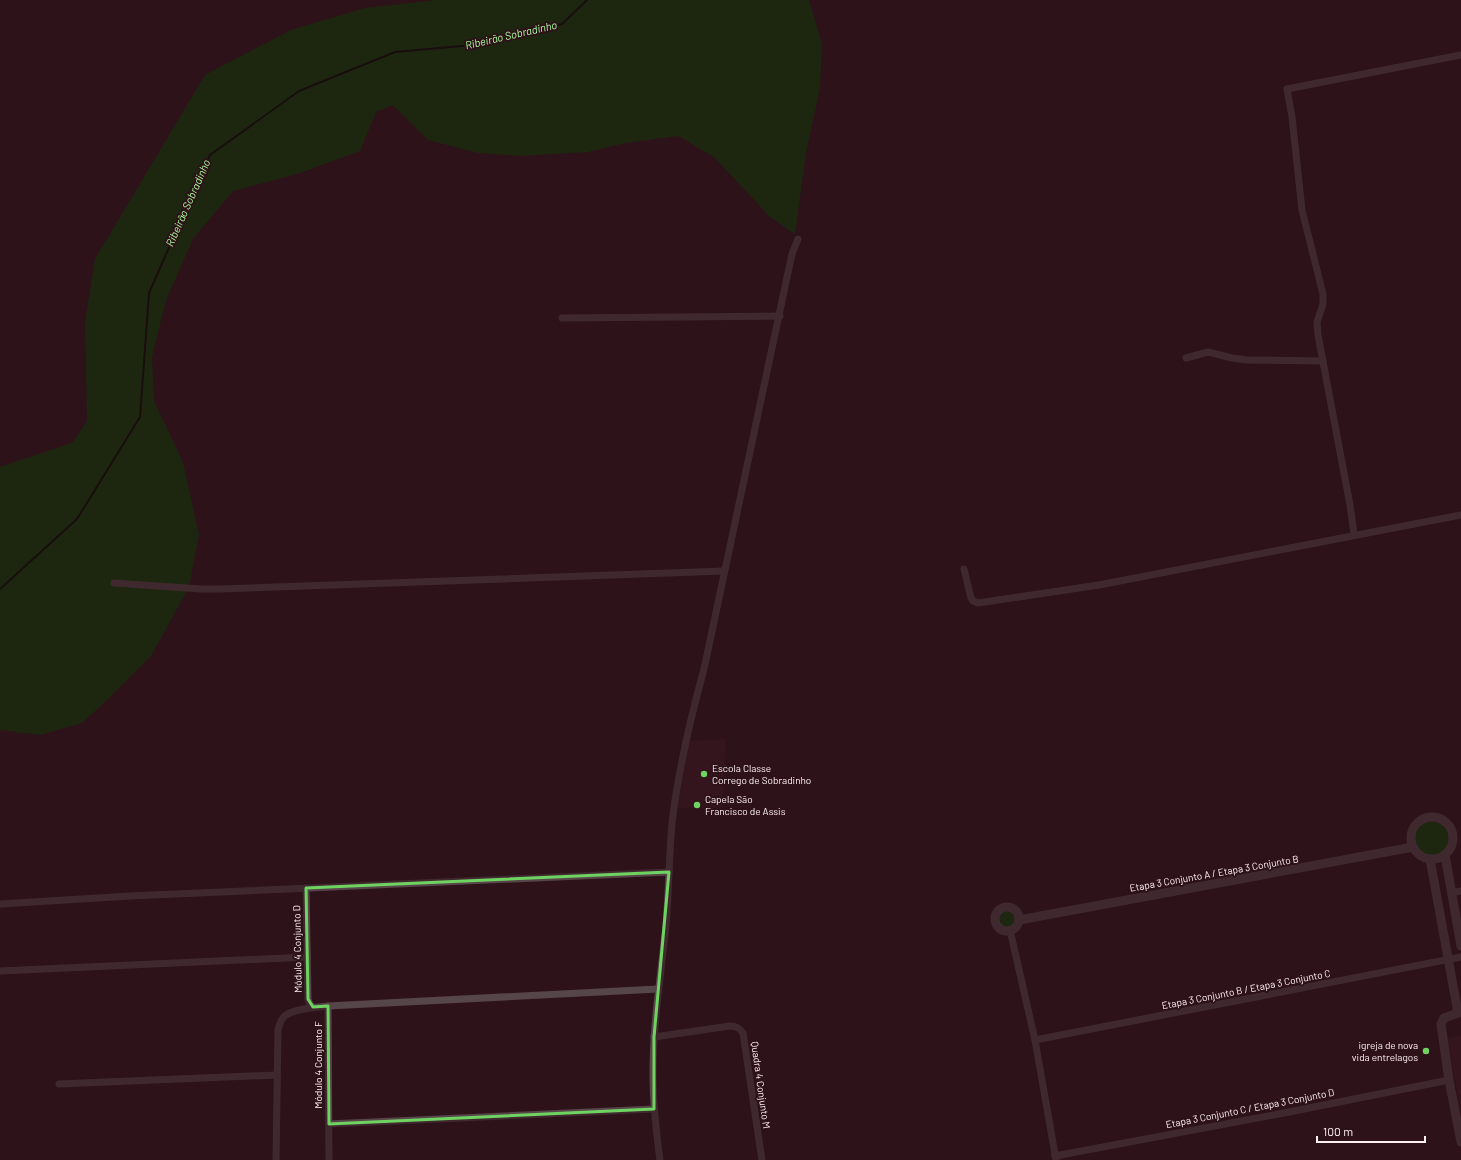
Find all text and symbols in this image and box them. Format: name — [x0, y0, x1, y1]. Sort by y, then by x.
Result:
water label: Ribeirão Sobradinho — [464, 18, 558, 51]
water label: Ribeirão Sobradinho — [163, 157, 213, 248]
place label: Escola Classe Corrego de Sobradinho — [712, 762, 811, 786]
marker: Escola Classe Corrego de Sobradinho — [699, 769, 709, 779]
place label: Capela São Francisco de Assis — [705, 793, 786, 817]
marker: Capela São Francisco de Assis — [692, 800, 702, 810]
street label: Etapa 3 Conjunto A / Etapa 3 Conjunto B — [1128, 852, 1300, 894]
street label: Módulo 4 Conjunto D — [290, 905, 304, 993]
street label: Etapa 3 Conjunto B / Etapa 3 Conjunto C — [1161, 967, 1331, 1011]
street label: Módulo 4 Conjunto F — [312, 1021, 324, 1109]
place label: igreja de nova vida entrelagos — [1352, 1039, 1418, 1063]
street label: Quadra 4 Conjunto M — [749, 1041, 773, 1129]
marker: igreja de nova vida entrelagos — [1421, 1046, 1431, 1056]
street label: Etapa 3 Conjunto C / Etapa 3 Conjunto D — [1165, 1086, 1335, 1130]
scale bar — [1317, 1118, 1425, 1144]
text: 100 m — [1323, 1124, 1353, 1138]

